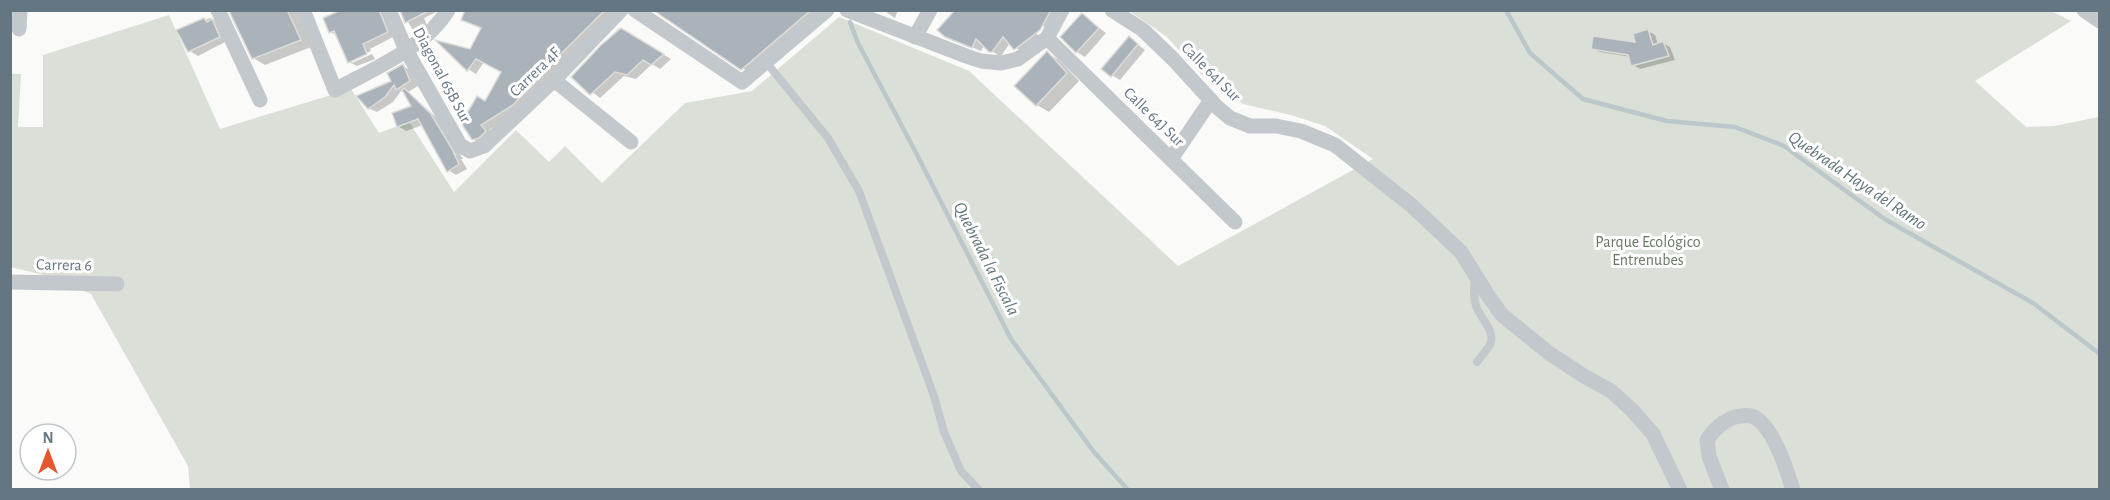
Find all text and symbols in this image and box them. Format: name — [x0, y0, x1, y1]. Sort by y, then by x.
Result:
street label: Diagonal 65B Sur — [410, 25, 474, 126]
street label: Calle 64I Sur — [1178, 39, 1244, 105]
street label: Carrera 4F — [507, 44, 564, 100]
street label: Calle 64J Sur — [1121, 84, 1188, 150]
water label: Quebrada Haya del Ramo — [1785, 128, 1929, 234]
water label: Quebrada la Fiscala — [950, 199, 1022, 319]
park label: Parque Ecológico Entrenubes — [1595, 234, 1701, 268]
street label: Carrera 6 — [36, 257, 92, 273]
north arrow — [18, 422, 78, 482]
text: N — [42, 430, 54, 446]

